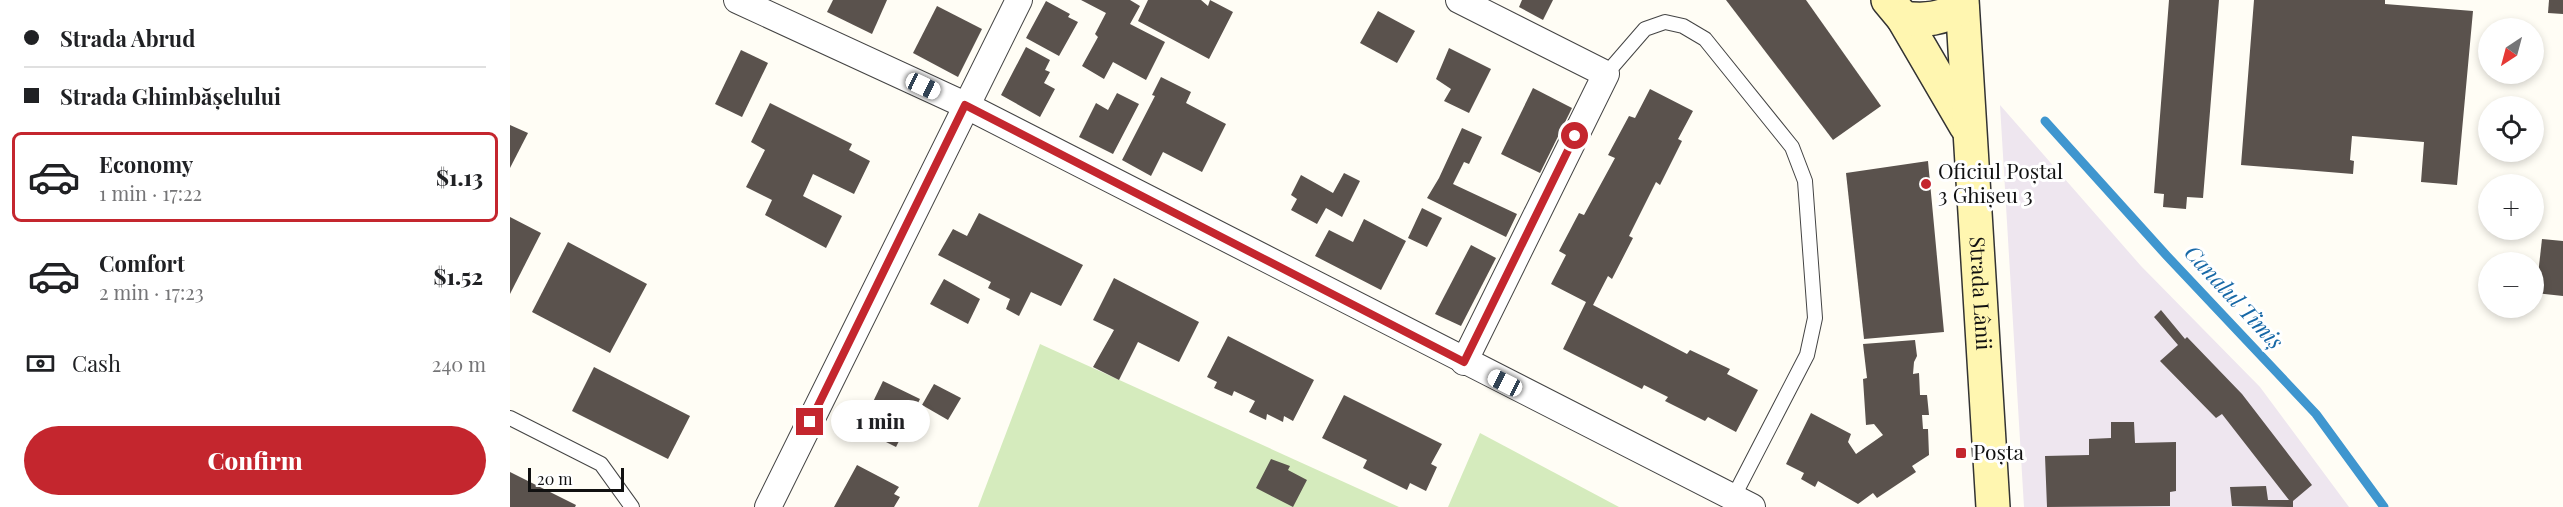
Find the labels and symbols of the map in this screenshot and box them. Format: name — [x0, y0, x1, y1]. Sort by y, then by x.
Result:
north arrow — [2478, 18, 2544, 84]
car — [903, 70, 943, 102]
route start — [1561, 122, 1588, 149]
place label: Oficiul Poștal 3 Ghișeu 3 — [1938, 156, 2063, 209]
marker: Oficiul Poștal 3 Ghișeu 3 — [1919, 177, 1933, 191]
street label: Strada Lânii — [1964, 236, 1999, 351]
water label: Canalul Timiș — [2178, 238, 2291, 356]
car — [1485, 367, 1525, 399]
callout: 1 min — [831, 401, 930, 443]
route end — [796, 408, 823, 435]
place label: Poșta — [1973, 437, 2024, 466]
marker: Poșta — [1954, 446, 1968, 460]
scale bar — [528, 465, 624, 492]

